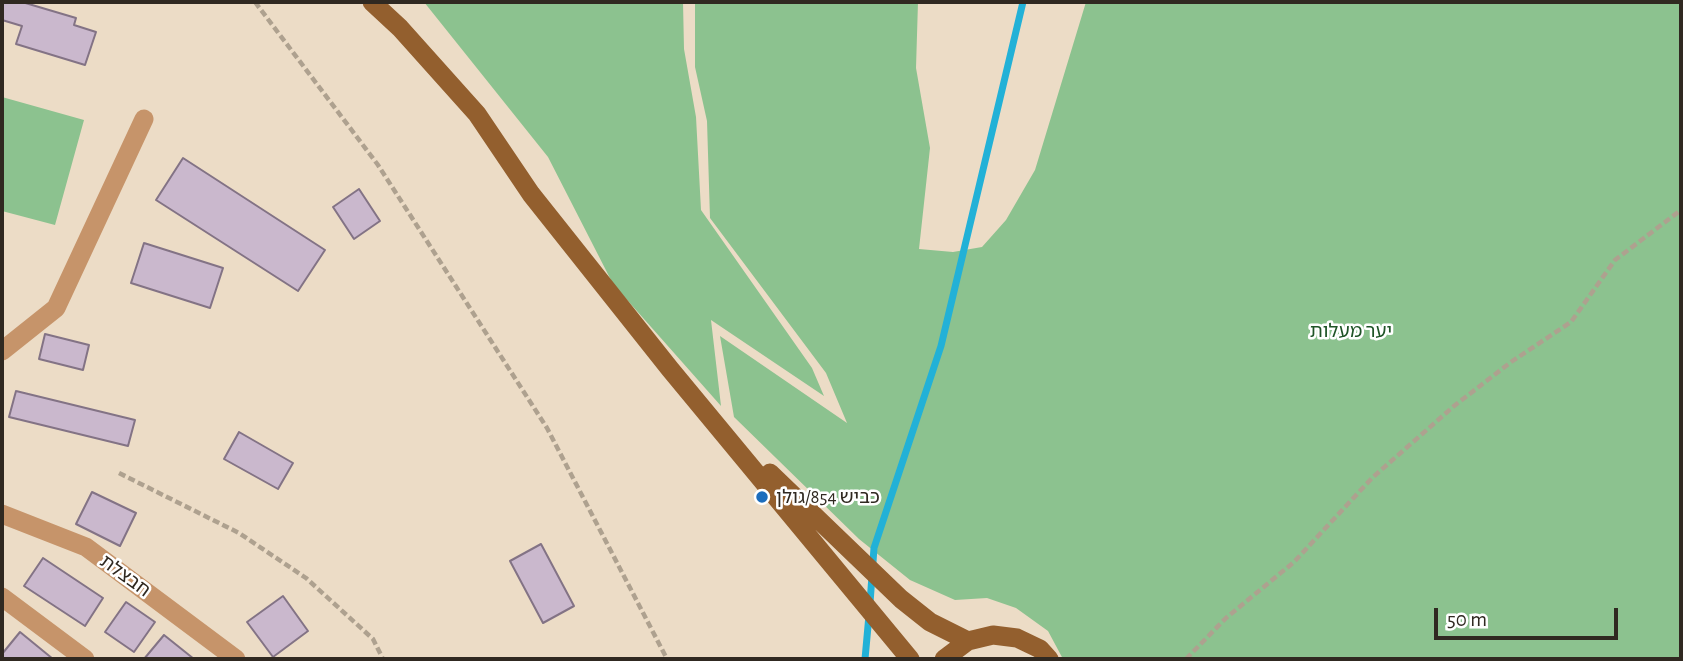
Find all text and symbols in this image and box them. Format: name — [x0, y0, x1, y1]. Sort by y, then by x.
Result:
park label: יער מעלות — [1310, 320, 1392, 342]
place label: כביש 854/גולן — [776, 486, 880, 508]
marker: כביש 854/גולן — [754, 489, 770, 505]
street label: חבצלת — [95, 550, 155, 602]
scale bar — [1438, 594, 1622, 638]
text: 50 m — [1447, 609, 1487, 630]

